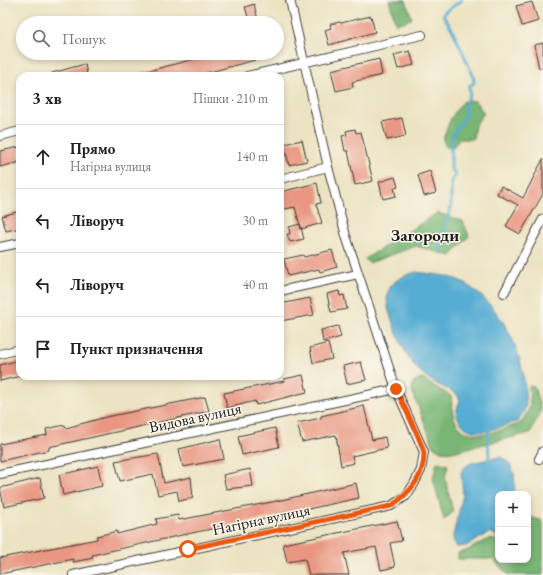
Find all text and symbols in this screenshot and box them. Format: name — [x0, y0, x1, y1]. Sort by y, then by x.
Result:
search box — [16, 16, 284, 60]
icon: search — [30, 27, 52, 49]
text: Пошук — [62, 29, 106, 48]
text: 3 хв — [32, 87, 62, 109]
text: Пішки · 210 m — [193, 90, 268, 107]
text: Прямо — [70, 139, 115, 158]
icon: ahead — [32, 146, 54, 168]
text: 140 m — [237, 148, 268, 165]
text: Нагірна вулиця — [70, 158, 151, 175]
icon: left — [32, 210, 54, 232]
text: Ліворуч — [70, 211, 124, 230]
text: 30 m — [243, 212, 268, 229]
district label: Загороди — [391, 224, 459, 246]
icon: left — [32, 274, 54, 296]
text: Ліворуч — [70, 275, 124, 294]
text: 40 m — [243, 276, 268, 293]
icon: arrive — [32, 338, 54, 360]
text: Пункт призначення — [70, 339, 203, 358]
route end — [387, 380, 405, 398]
street label: Видова вулиця — [147, 397, 243, 438]
map controls — [495, 491, 531, 563]
button: + — [495, 491, 531, 527]
street label: Нагірна вулиця — [210, 499, 312, 540]
button: − — [495, 527, 531, 563]
route start — [179, 540, 197, 558]

